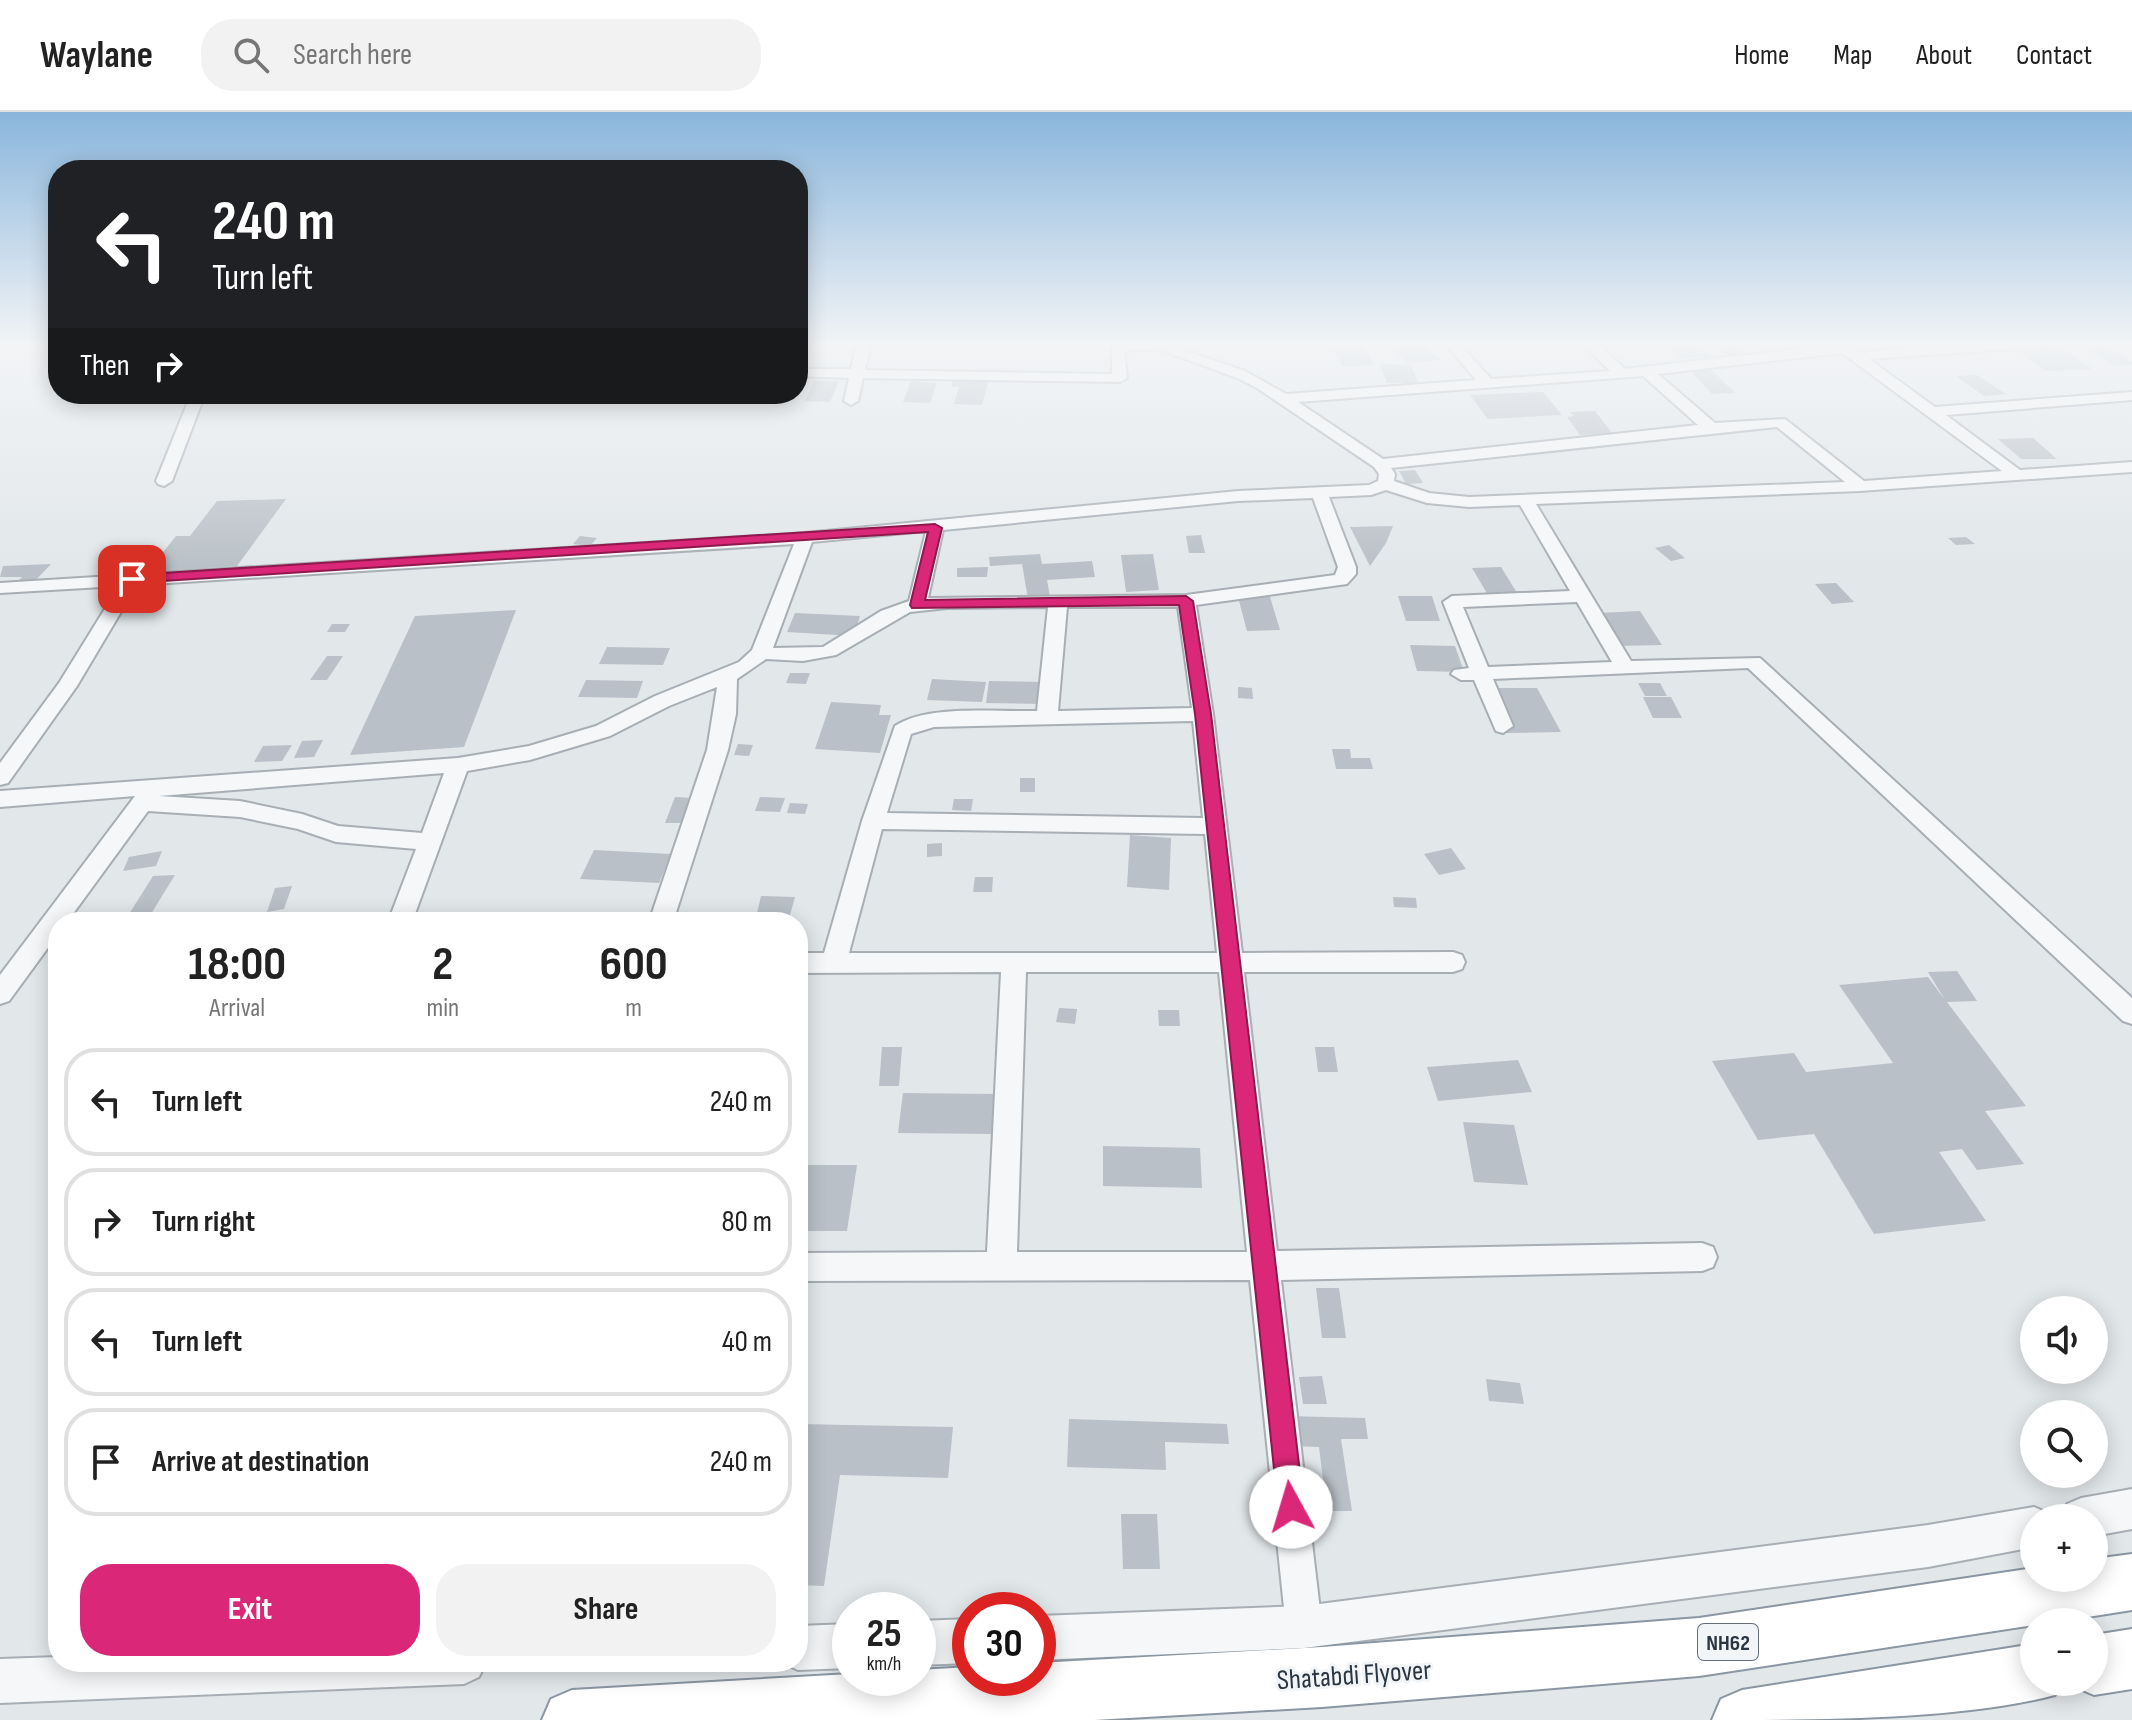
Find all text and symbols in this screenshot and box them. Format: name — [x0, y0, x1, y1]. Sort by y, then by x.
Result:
search box — [201, 19, 761, 91]
text: Waylane — [40, 33, 153, 78]
icon: search — [229, 33, 273, 77]
text: Search here — [293, 37, 412, 73]
text: Home — [1734, 39, 1789, 72]
text: Map — [1833, 39, 1872, 72]
text: About — [1916, 39, 1972, 72]
text: Contact — [2016, 39, 2092, 72]
text: 240 m — [212, 189, 335, 256]
icon: left — [80, 192, 184, 296]
text: Turn left — [212, 257, 313, 300]
icon: right — [146, 344, 190, 388]
text: Then — [80, 348, 130, 384]
pin — [98, 545, 166, 613]
icon: arrive — [110, 557, 154, 601]
text: 18:00 — [188, 936, 286, 993]
text: 2 — [432, 936, 453, 993]
text: 600 — [599, 936, 668, 993]
text: Arrival — [209, 993, 265, 1024]
text: min — [426, 993, 459, 1024]
text: m — [625, 993, 642, 1024]
icon: left — [84, 1080, 128, 1124]
text: Turn left — [152, 1084, 242, 1120]
text: 240 m — [710, 1084, 772, 1120]
icon: right — [84, 1200, 128, 1244]
text: Turn right — [152, 1204, 255, 1240]
text: 80 m — [721, 1204, 772, 1240]
map controls — [2020, 1296, 2108, 1696]
button: sound — [2020, 1296, 2108, 1384]
icon: left — [84, 1320, 128, 1364]
text: Turn left — [152, 1324, 242, 1360]
text: 40 m — [722, 1324, 772, 1360]
button: search — [2020, 1400, 2108, 1488]
icon: arrive — [84, 1440, 128, 1484]
text: Arrive at destination — [152, 1444, 369, 1480]
text: 240 m — [710, 1444, 772, 1480]
position arrow — [1249, 1465, 1333, 1549]
button: + — [2020, 1504, 2108, 1592]
button: Exit — [80, 1564, 420, 1656]
button: Share — [436, 1564, 776, 1656]
speed limit sign: 30 — [952, 1592, 1056, 1696]
button: − — [2020, 1608, 2108, 1696]
text: 25 — [866, 1610, 902, 1658]
road number: NH62 — [1698, 1624, 1758, 1660]
text: km/h — [867, 1652, 901, 1676]
street label: Shatabdi Flyover — [1276, 1654, 1432, 1697]

